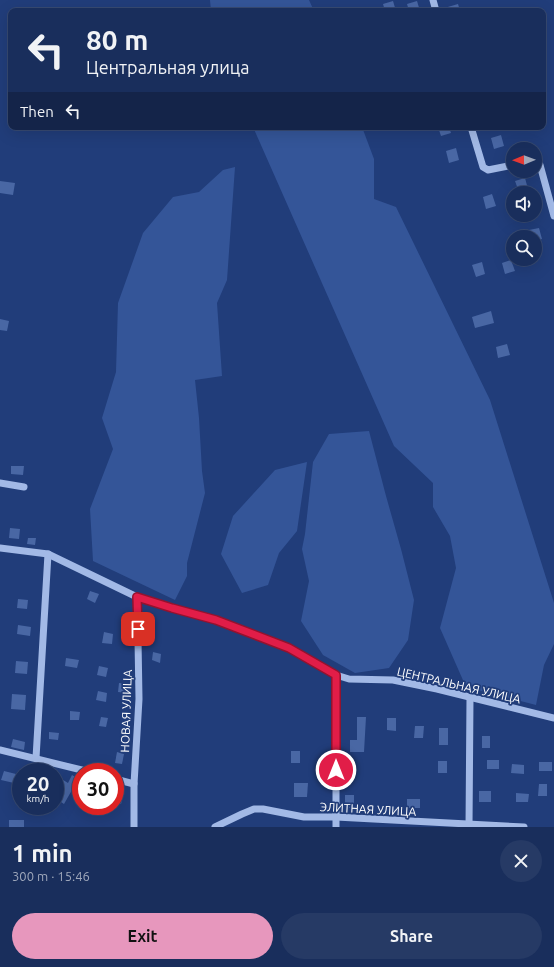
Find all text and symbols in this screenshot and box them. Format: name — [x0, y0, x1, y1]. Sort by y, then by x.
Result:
icon: left — [20, 24, 72, 76]
text: 80 m — [86, 24, 148, 55]
text: Центральная улица — [86, 57, 250, 77]
icon: left — [62, 100, 84, 122]
text: Then — [20, 103, 54, 120]
north arrow — [506, 142, 542, 178]
map controls — [506, 142, 542, 266]
button: sound — [506, 186, 542, 222]
button: search — [506, 230, 542, 266]
pin — [121, 612, 155, 646]
icon: arrive — [127, 618, 149, 640]
street label: ЦЕНТРАЛЬНАЯ УЛИЦА — [396, 664, 522, 706]
street label: НОВАЯ УЛИЦА — [118, 669, 134, 753]
position arrow — [315, 749, 357, 791]
speed limit sign: 30 — [72, 763, 124, 815]
text: 20 — [27, 772, 49, 795]
text: km/h — [26, 793, 50, 804]
street label: ЭЛИТНАЯ УЛИЦА — [319, 800, 417, 818]
text: 1 min — [12, 840, 73, 867]
button: close — [500, 840, 542, 882]
text: 300 m · 15:46 — [12, 869, 90, 883]
button: Exit — [12, 913, 273, 959]
button: Share — [281, 913, 542, 959]

